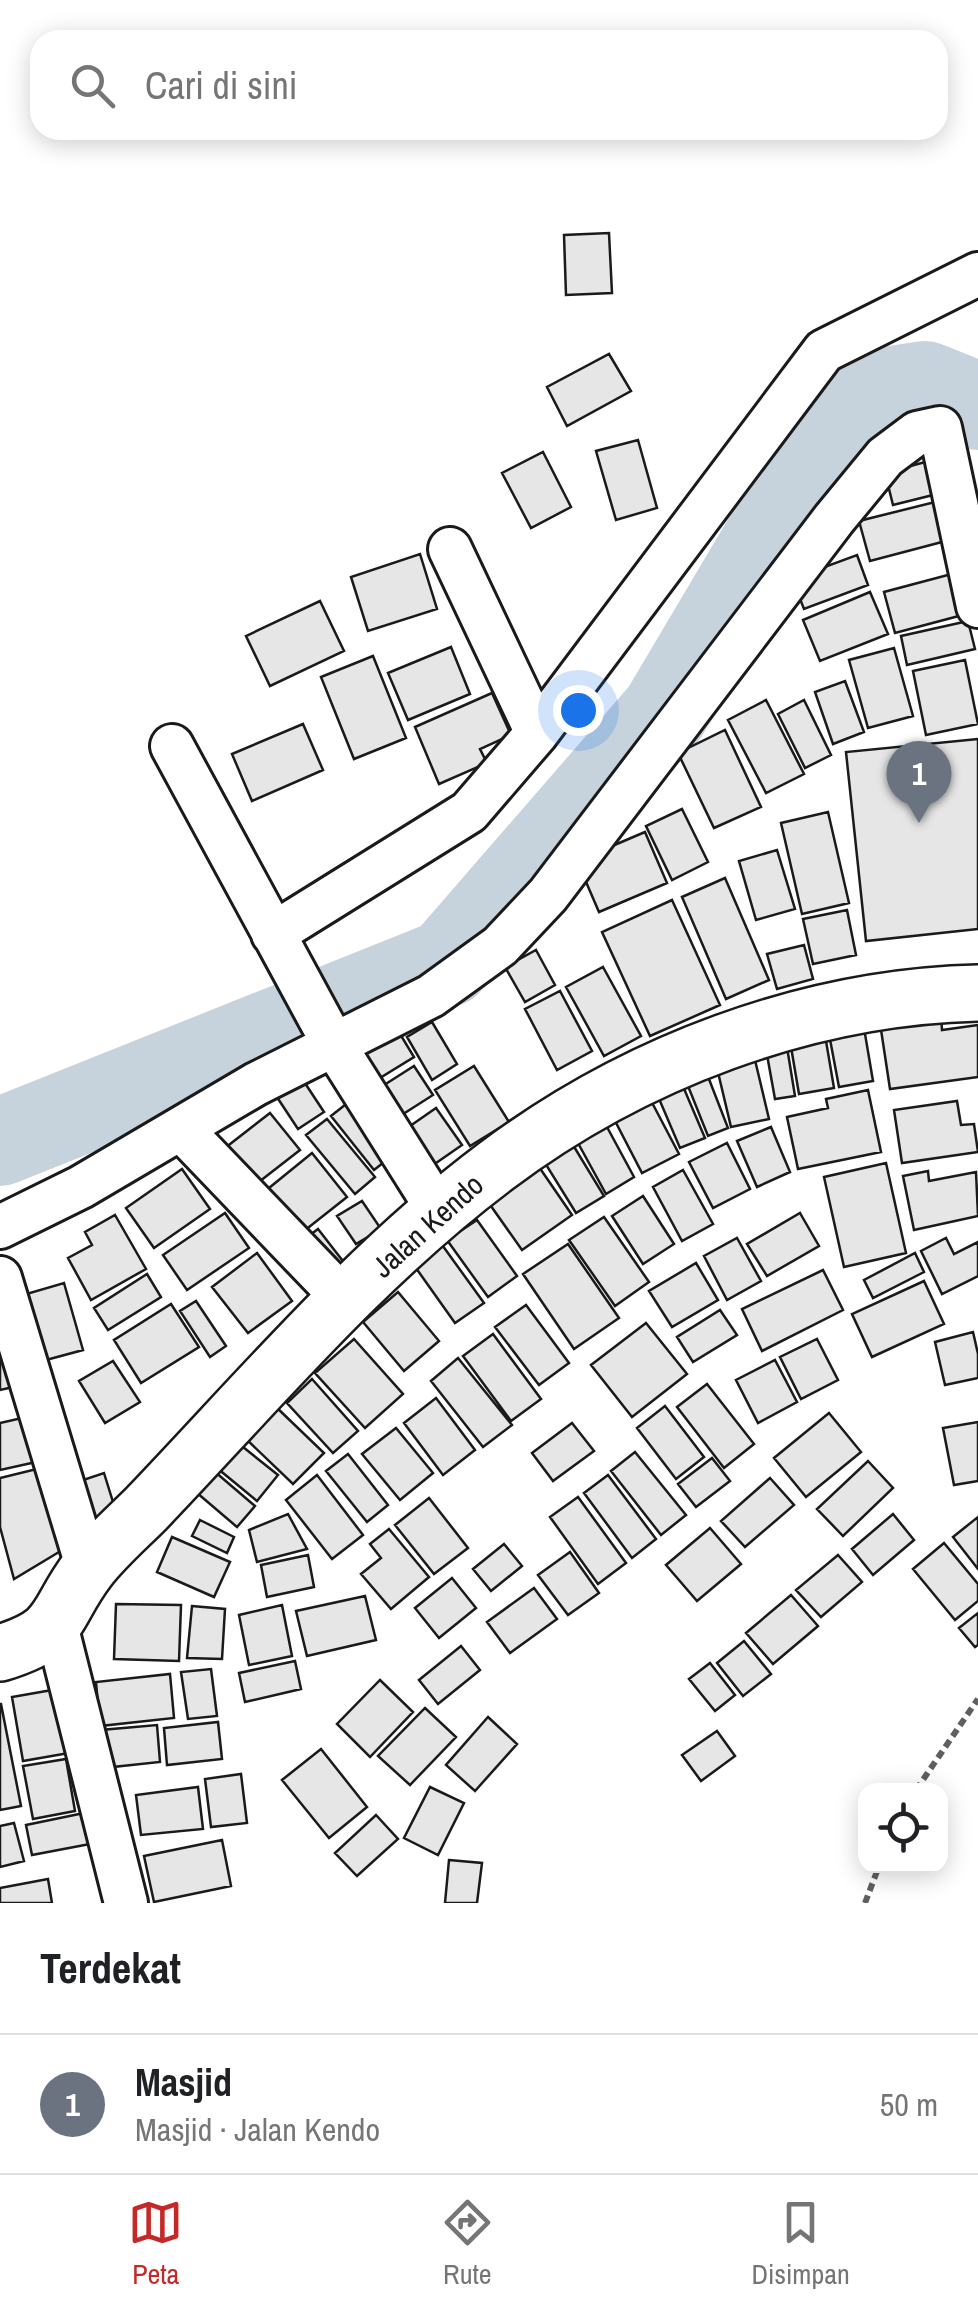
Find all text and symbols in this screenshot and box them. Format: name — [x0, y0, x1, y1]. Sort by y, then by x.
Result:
search box — [30, 30, 948, 140]
icon: search — [65, 58, 120, 113]
text: Cari di sini — [145, 60, 297, 111]
your location — [553, 685, 604, 736]
pin: 1 — [886, 740, 952, 823]
street label: Jalan Kendo — [363, 1165, 492, 1286]
map controls — [858, 1783, 948, 1873]
button: locate — [858, 1783, 948, 1873]
text: Terdekat — [40, 1940, 181, 1996]
text: Masjid — [135, 2057, 232, 2108]
text: 1 — [65, 2083, 80, 2126]
text: 50 m — [880, 2083, 938, 2126]
text: Masjid · Jalan Kendo — [135, 2108, 380, 2151]
tab: Peta — [128, 2195, 183, 2293]
tab: Rute — [440, 2195, 495, 2293]
tab: Disimpan — [751, 2195, 850, 2293]

